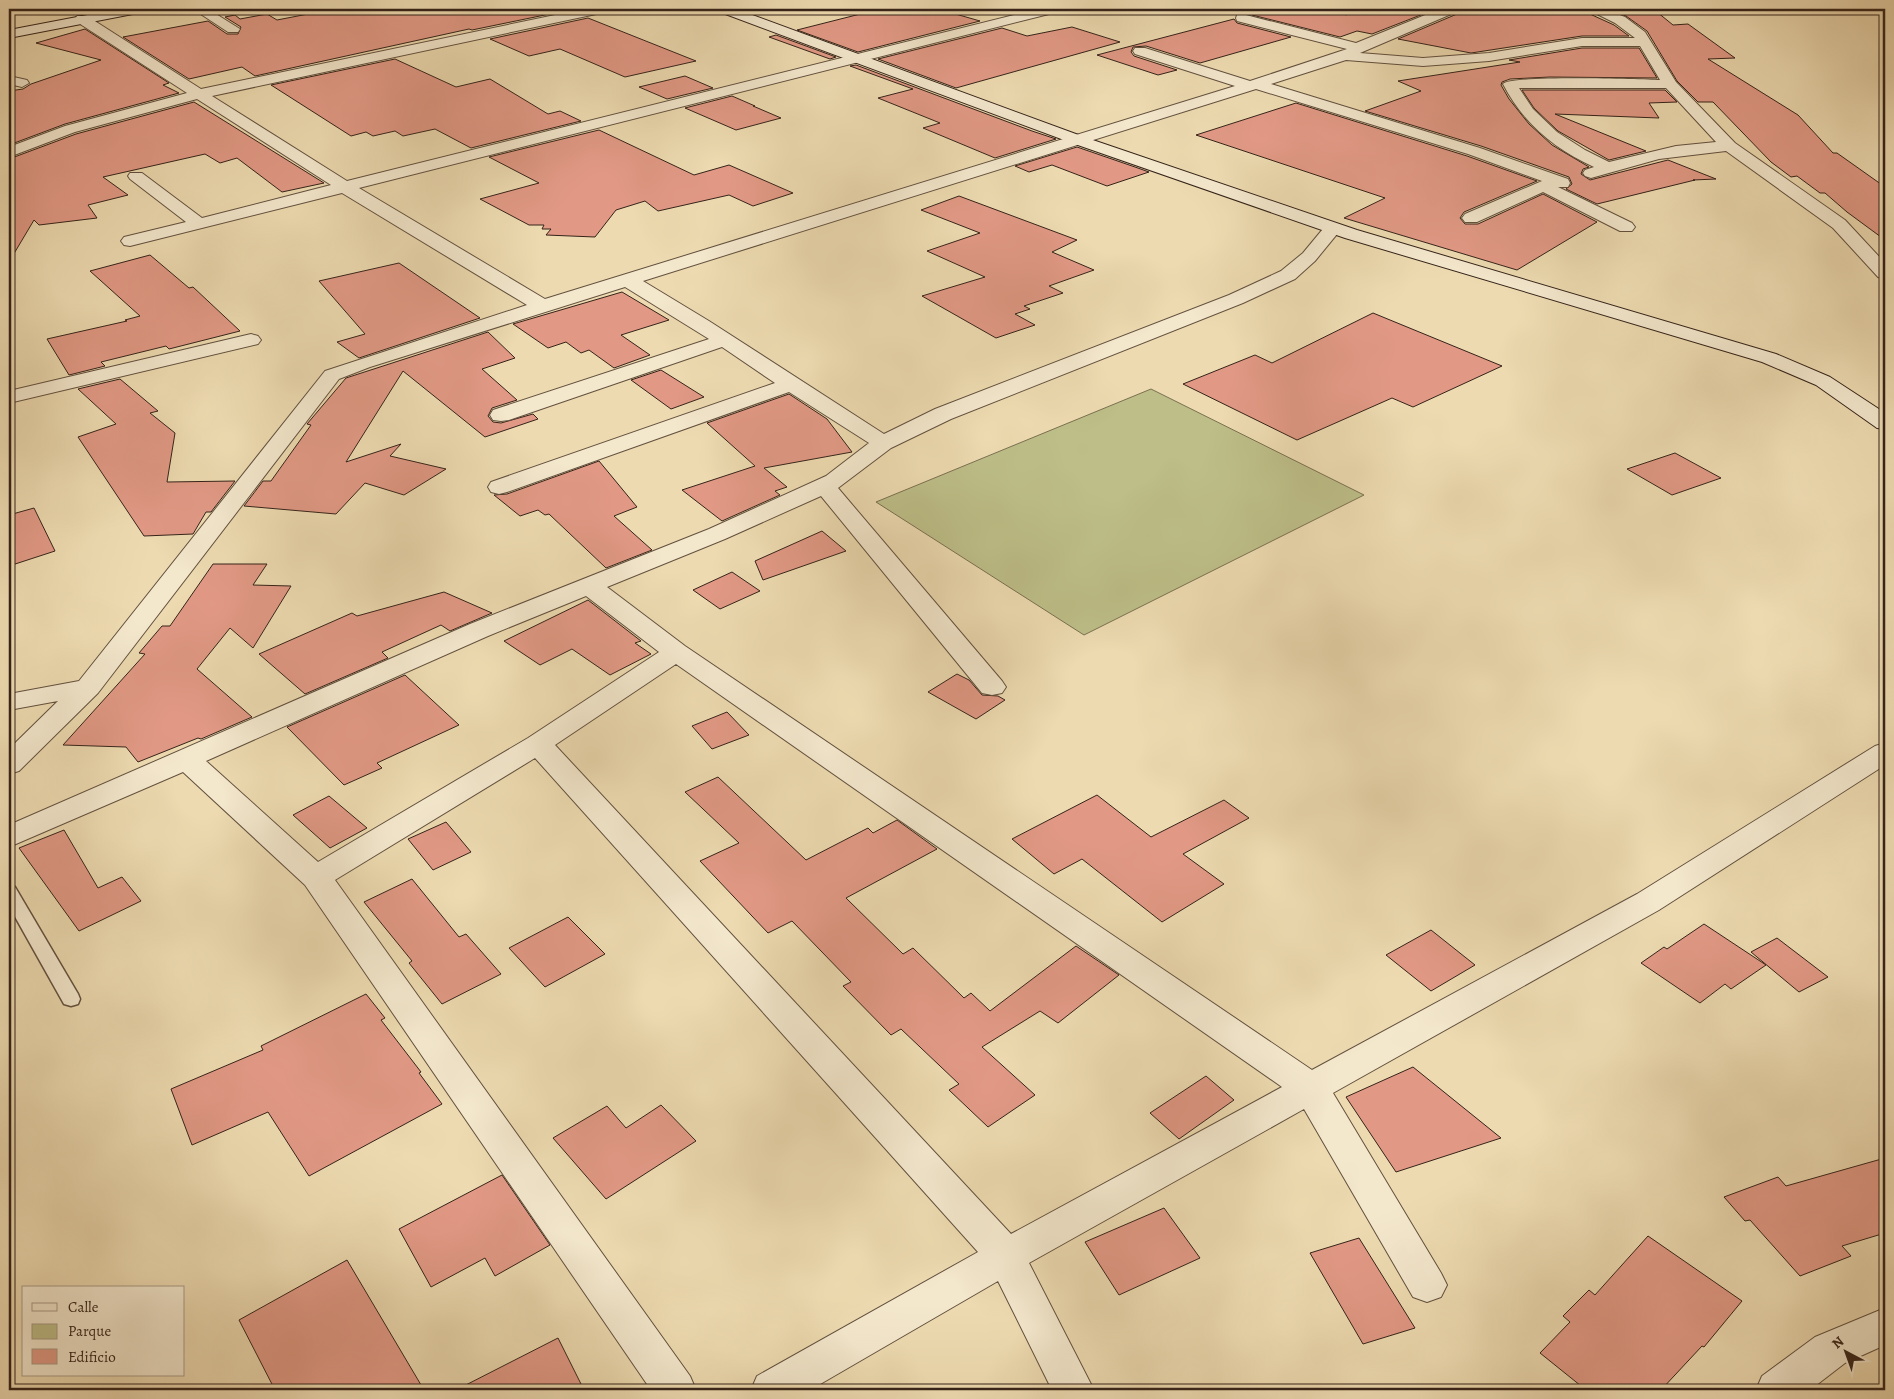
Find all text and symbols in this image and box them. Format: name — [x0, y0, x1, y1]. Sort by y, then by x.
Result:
legend — [22, 1286, 185, 1376]
text: Calle — [68, 1297, 99, 1317]
text: Parque — [68, 1321, 111, 1341]
north arrow — [1822, 1326, 1872, 1376]
text: N — [1828, 1332, 1848, 1353]
text: Edificio — [68, 1347, 116, 1367]

